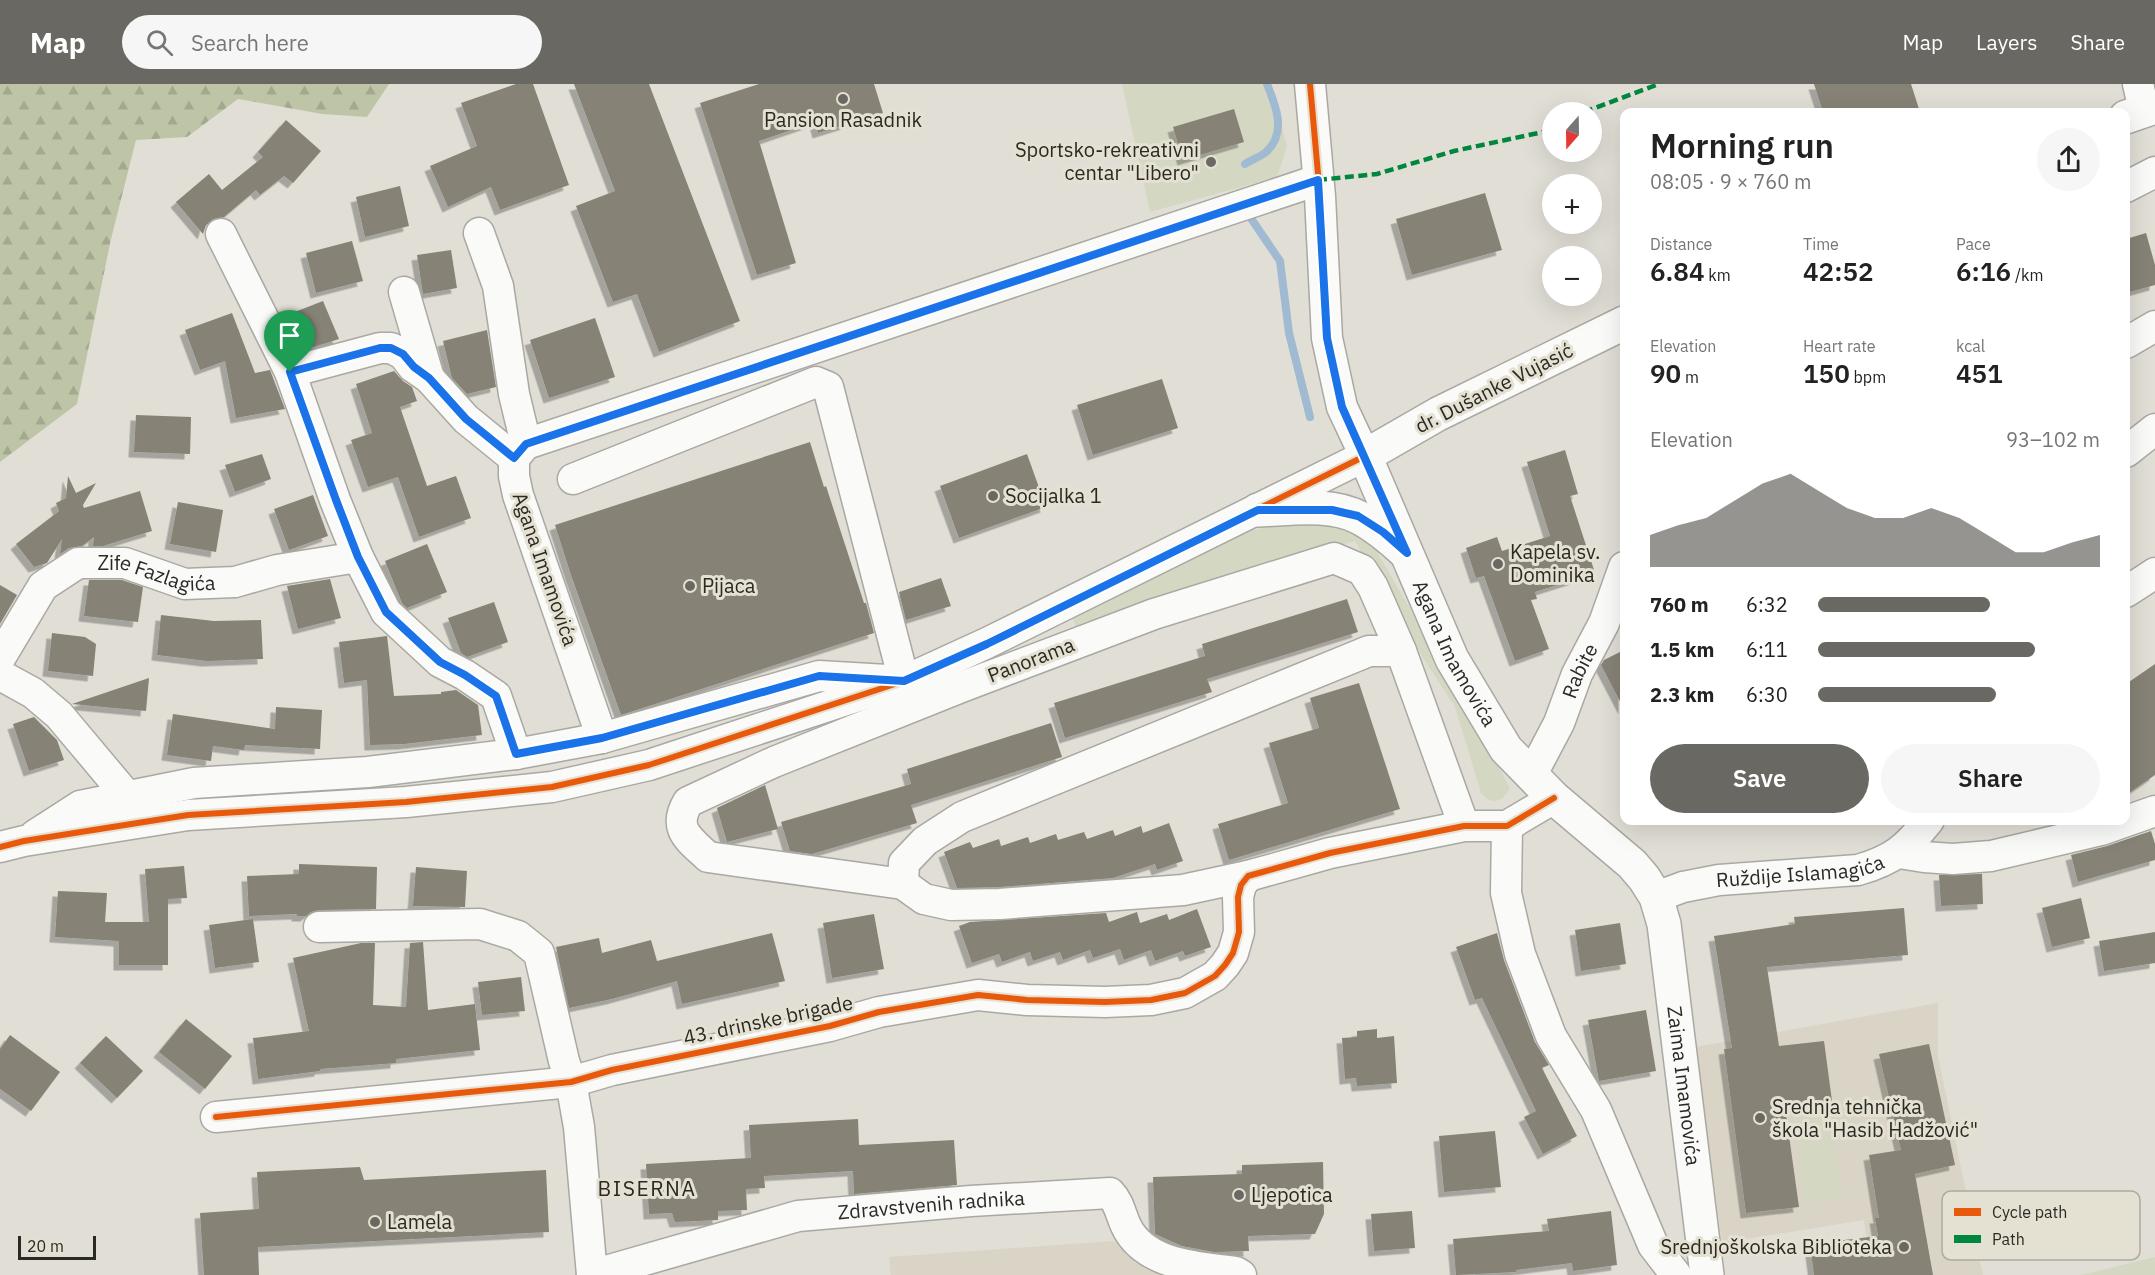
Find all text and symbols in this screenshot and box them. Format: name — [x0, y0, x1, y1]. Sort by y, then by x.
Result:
search box — [122, 15, 542, 69]
text: Map — [30, 24, 86, 61]
icon: search — [143, 26, 176, 59]
text: Search here — [191, 28, 309, 57]
text: Map — [1903, 28, 1943, 56]
text: Layers — [1976, 28, 2038, 56]
text: Share — [2071, 28, 2125, 56]
marker: Pansion Rasadnik — [836, 92, 850, 106]
north arrow — [1542, 102, 1602, 162]
map controls — [1542, 102, 1602, 306]
place label: Pansion Rasadnik — [764, 106, 923, 133]
text: Morning run — [1650, 124, 1834, 167]
button: share — [2037, 128, 2100, 191]
place label: Sportsko-rekreativni centar "Libero" — [1015, 136, 1199, 186]
marker: Sportsko-rekreativni centar "Libero" — [1204, 155, 1218, 169]
text: 08:05 · 9 × 760 m — [1650, 168, 1811, 195]
button: + — [1542, 174, 1602, 234]
text: Distance — [1650, 234, 1712, 254]
text: Time — [1803, 234, 1839, 254]
text: Pace — [1956, 234, 1991, 254]
button: − — [1542, 246, 1602, 306]
text: 6.84 — [1650, 254, 1705, 288]
text: 42:52 — [1803, 254, 1874, 288]
text: 6:16 — [1956, 254, 2011, 288]
text: km — [1705, 265, 1731, 285]
text: /km — [2011, 265, 2043, 285]
pin — [264, 310, 315, 372]
icon: arrive — [273, 319, 306, 352]
street label: dr. Dušanke Vujasić — [1410, 336, 1577, 439]
text: Elevation — [1650, 336, 1716, 356]
text: Heart rate — [1803, 336, 1876, 356]
text: kcal — [1956, 336, 1985, 356]
text: 90 — [1650, 356, 1681, 390]
text: 150 — [1803, 356, 1850, 390]
text: 451 — [1956, 356, 2003, 390]
text: m — [1681, 367, 1699, 387]
text: bpm — [1850, 367, 1886, 387]
text: Elevation — [1650, 426, 1733, 453]
text: 93–102 m — [2006, 426, 2100, 453]
place label: Socijalka 1 — [1005, 482, 1102, 509]
street label: Agana Imamovića — [507, 488, 585, 650]
marker: Socijalka 1 — [986, 489, 1000, 503]
place label: Kapela sv. Dominika — [1510, 538, 1600, 588]
street label: Zife Fazlagića — [97, 548, 216, 598]
marker: Kapela sv. Dominika — [1491, 557, 1505, 571]
place label: Pijaca — [702, 572, 756, 599]
street label: Agana Imamovića — [1407, 576, 1503, 731]
marker: Pijaca — [683, 579, 697, 593]
text: 760 m — [1650, 591, 1709, 618]
text: 6:32 — [1746, 591, 1788, 618]
street label: Panorama — [983, 630, 1079, 688]
text: 1.5 km — [1650, 636, 1714, 663]
text: 6:11 — [1746, 636, 1788, 663]
street label: Rabite — [1555, 638, 1604, 702]
text: 2.3 km — [1650, 681, 1714, 708]
text: 6:30 — [1746, 681, 1788, 708]
button: Save — [1650, 744, 1869, 813]
button: Share — [1881, 744, 2100, 813]
street label: Ruždije Islamagića — [1715, 848, 1889, 893]
street label: 43. drinske brigade — [681, 988, 855, 1051]
street label: Zaima Imamovića — [1661, 1005, 1708, 1167]
place label: Srednja tehnička škola "Hasib Hadžović" — [1772, 1093, 1978, 1143]
marker: Srednja tehnička škola "Hasib Hadžović" — [1753, 1111, 1767, 1125]
district label: BISERNA — [598, 1174, 696, 1202]
place label: Ljepotica — [1251, 1181, 1333, 1208]
street label: Zdravstvenih radnika — [836, 1184, 1026, 1226]
marker: Ljepotica — [1232, 1188, 1246, 1202]
legend — [1942, 1191, 2140, 1260]
text: Cycle path — [1992, 1202, 2067, 1222]
place label: Lamela — [387, 1208, 453, 1235]
marker: Lamela — [368, 1215, 382, 1229]
text: Path — [1992, 1229, 2025, 1249]
scale bar — [18, 1233, 96, 1260]
place label: Srednjoškolska Biblioteka — [1661, 1233, 1892, 1260]
text: 20 m — [27, 1236, 64, 1256]
marker: Srednjoškolska Biblioteka — [1897, 1240, 1911, 1254]

